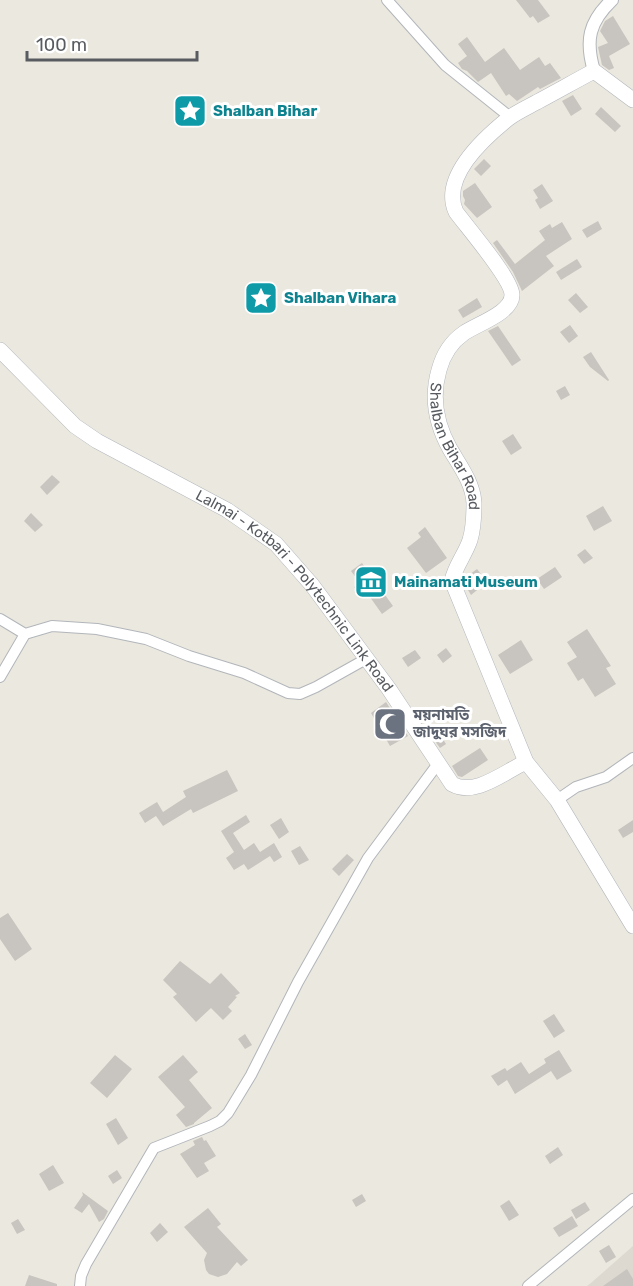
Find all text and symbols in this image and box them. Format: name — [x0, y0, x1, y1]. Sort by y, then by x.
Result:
scale bar — [27, 24, 196, 62]
text: 100 m — [36, 34, 87, 56]
place icon: Shalban Bihar — [172, 93, 208, 129]
place label: Shalban Bihar — [213, 102, 317, 120]
place icon: Shalban Vihara — [243, 280, 279, 316]
place label: Shalban Vihara — [284, 289, 396, 307]
street label: Shalban Bihar Road — [426, 382, 483, 510]
street label: Lalmai - Kotbari - Polytechnic Link Road — [193, 486, 397, 695]
museum icon: Mainamati Museum — [353, 564, 389, 600]
place label: Mainamati Museum — [394, 573, 538, 591]
mosque icon: ময়নামতি জাদুঘর মসজিদ — [372, 706, 408, 742]
place label: ময়নামতি জাদুঘর মসজিদ — [412, 706, 507, 741]

